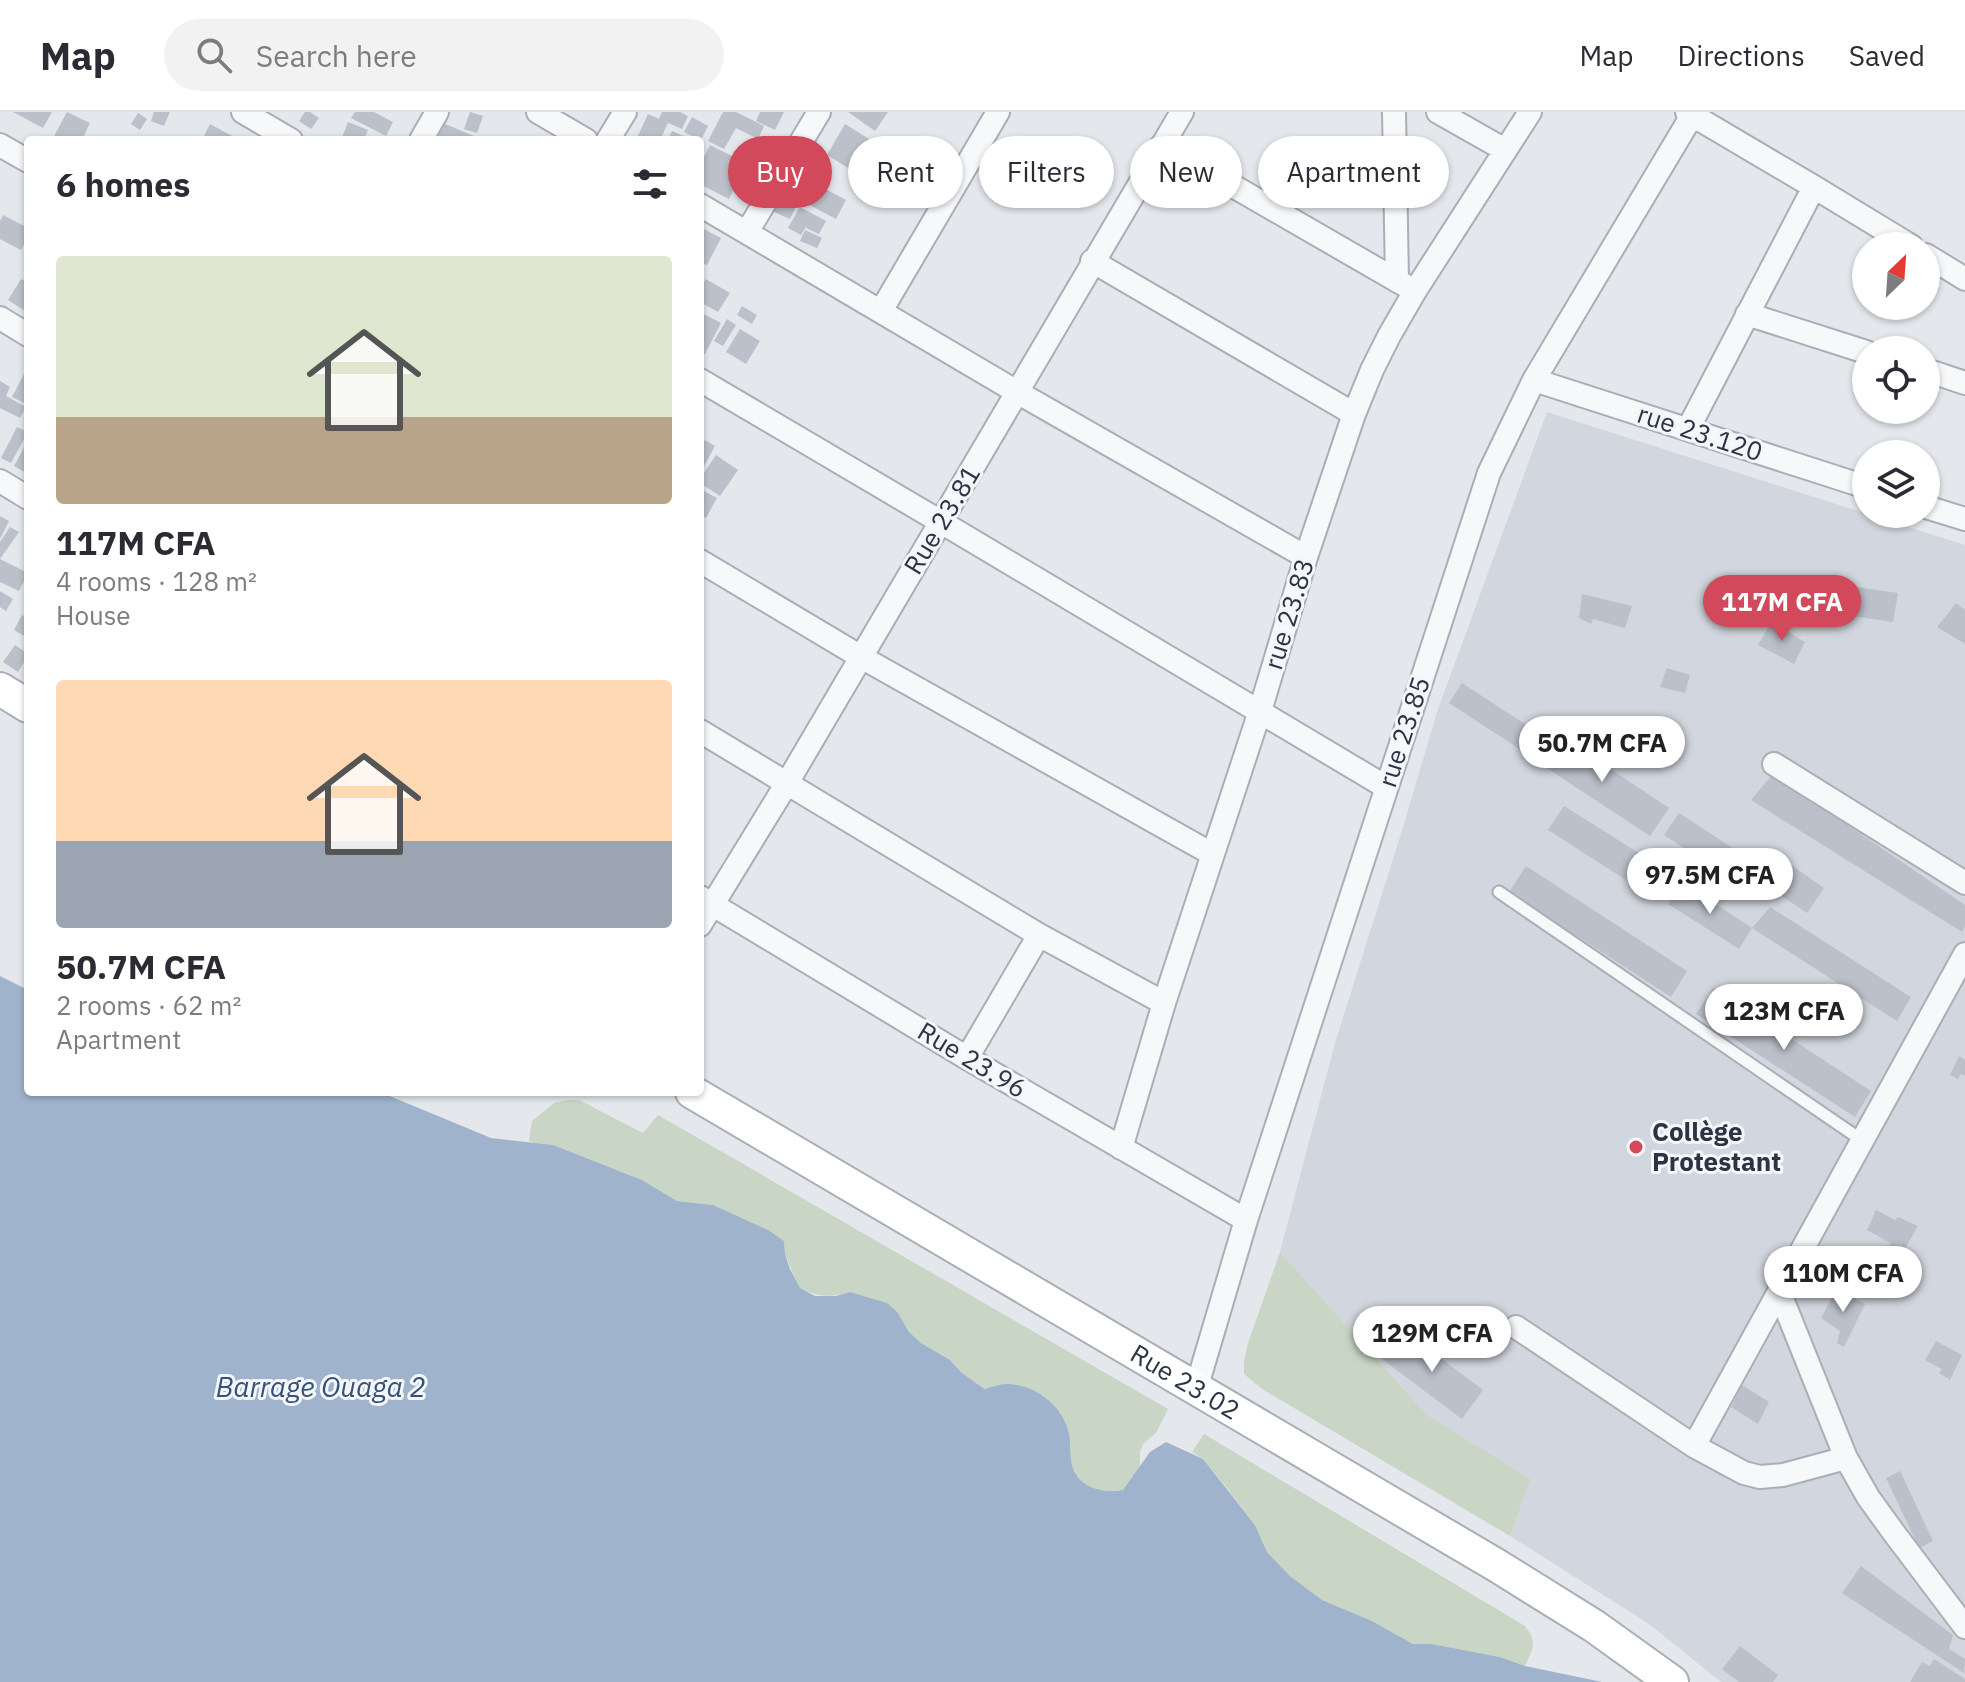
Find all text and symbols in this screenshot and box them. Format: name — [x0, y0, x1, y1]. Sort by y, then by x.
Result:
search box — [164, 19, 724, 91]
text: Map — [40, 31, 116, 80]
icon: search — [192, 33, 236, 77]
text: Search here — [256, 36, 417, 75]
text: Map — [1579, 37, 1633, 74]
text: Directions — [1677, 37, 1805, 74]
text: Saved — [1849, 37, 1925, 74]
chip: Buy — [728, 136, 832, 208]
chip: Rent — [848, 136, 963, 208]
chip: Filters — [979, 136, 1114, 208]
chip: New — [1130, 136, 1242, 208]
chip: Apartment — [1258, 136, 1449, 208]
text: 6 homes — [56, 162, 191, 206]
icon: filters — [628, 162, 672, 206]
north arrow — [1852, 232, 1940, 320]
map controls — [1852, 232, 1940, 528]
icon: home — [292, 308, 436, 452]
button: locate — [1852, 336, 1940, 424]
street label: rue 23.120 — [1633, 396, 1767, 468]
button: layers — [1852, 440, 1940, 528]
street label: Rue 23.81 — [895, 459, 987, 580]
text: 117M CFA — [56, 520, 215, 564]
street label: rue 23.83 — [1255, 554, 1321, 673]
text: 4 rooms · 128 m² — [56, 564, 257, 598]
pin: 117M CFA — [1699, 575, 1865, 643]
text: 117M CFA — [1721, 584, 1843, 618]
text: House — [56, 598, 131, 632]
street label: rue 23.85 — [1369, 672, 1437, 791]
pin: 50.7M CFA — [1510, 716, 1694, 784]
text: 50.7M CFA — [1537, 725, 1667, 759]
icon: home — [292, 732, 436, 876]
pin: 97.5M CFA — [1618, 848, 1802, 916]
text: 97.5M CFA — [1645, 857, 1775, 891]
text: 50.7M CFA — [56, 944, 226, 988]
pin: 123M CFA — [1701, 984, 1867, 1052]
text: 2 rooms · 62 m² — [56, 988, 241, 1022]
text: 123M CFA — [1723, 993, 1845, 1027]
street label: Rue 23.96 — [912, 1013, 1033, 1105]
text: Apartment — [56, 1022, 181, 1056]
place label: Collège Protestant — [1652, 1114, 1781, 1178]
marker: Collège Protestant — [1627, 1138, 1645, 1156]
pin: 110M CFA — [1760, 1246, 1926, 1314]
text: 110M CFA — [1782, 1255, 1904, 1289]
pin: 129M CFA — [1349, 1306, 1515, 1374]
text: 129M CFA — [1371, 1315, 1493, 1349]
street label: Rue 23.02 — [1125, 1336, 1246, 1427]
water label: Barrage Ouaga 2 — [216, 1368, 426, 1405]

